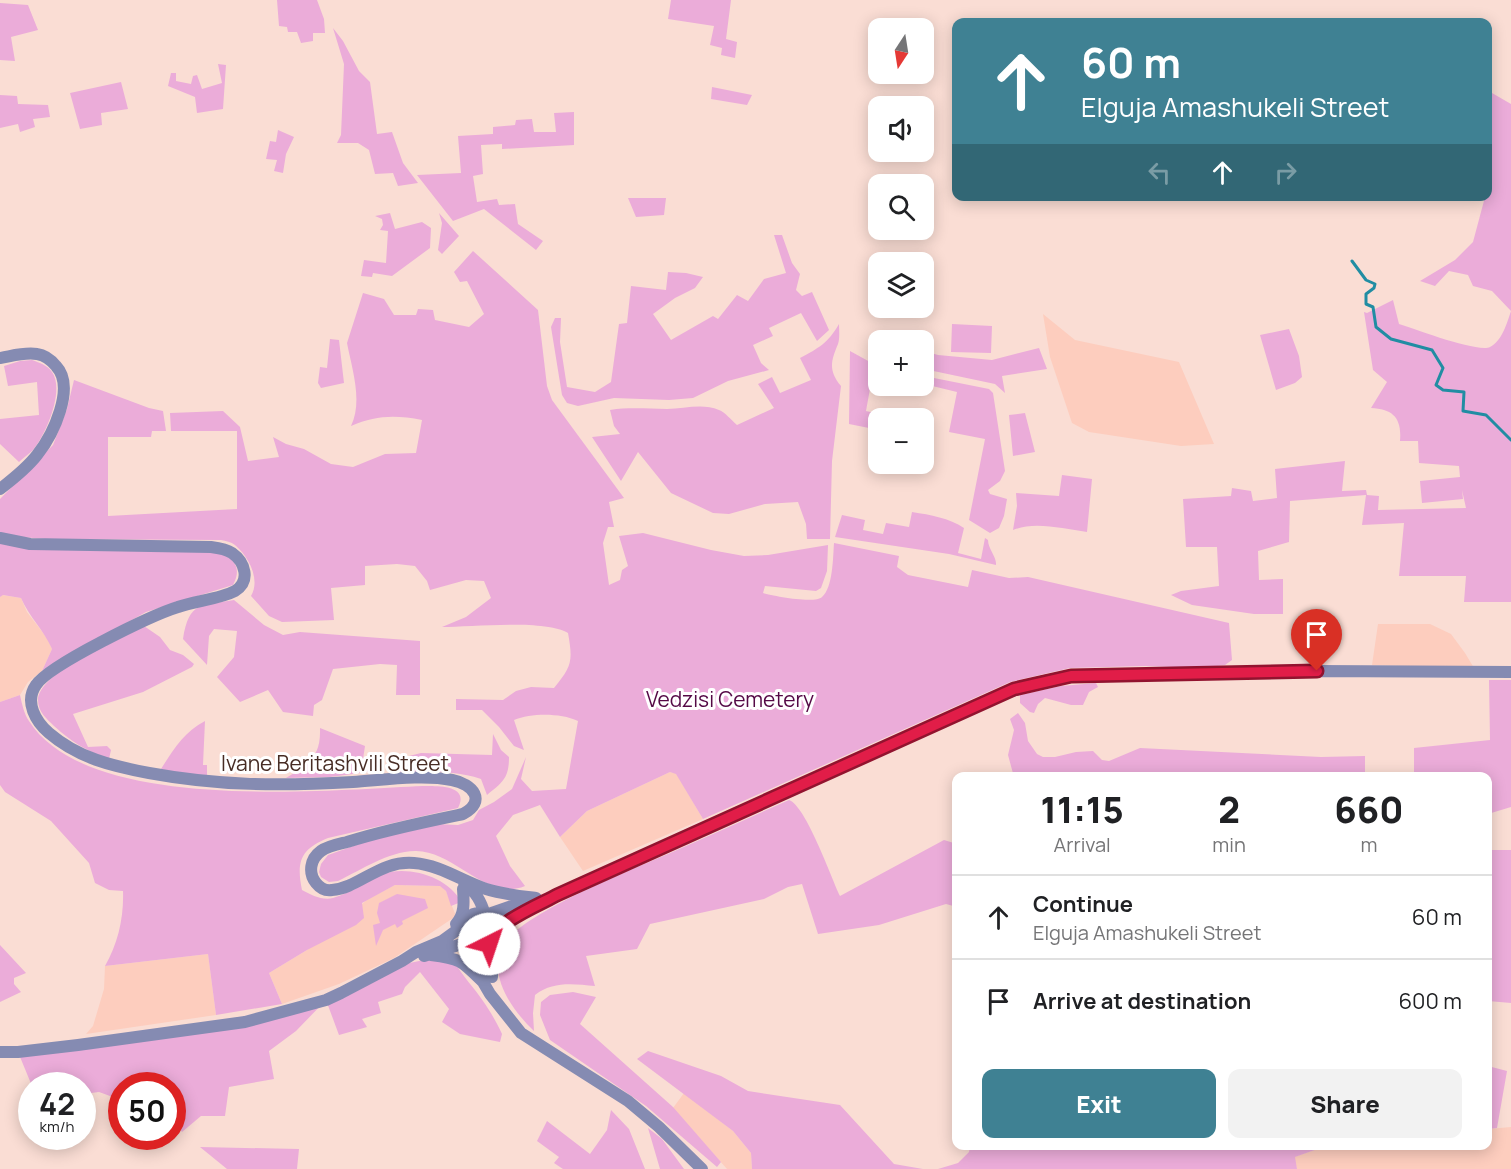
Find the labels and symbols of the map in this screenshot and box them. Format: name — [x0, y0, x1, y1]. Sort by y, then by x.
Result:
north arrow — [868, 18, 934, 84]
pin — [1291, 609, 1342, 671]
park label: Vedzisi Cemetery — [646, 685, 814, 713]
street label: Ivane Beritashvili Street — [221, 749, 449, 777]
position arrow — [457, 912, 521, 976]
speed limit sign: 50 — [108, 1072, 186, 1150]

